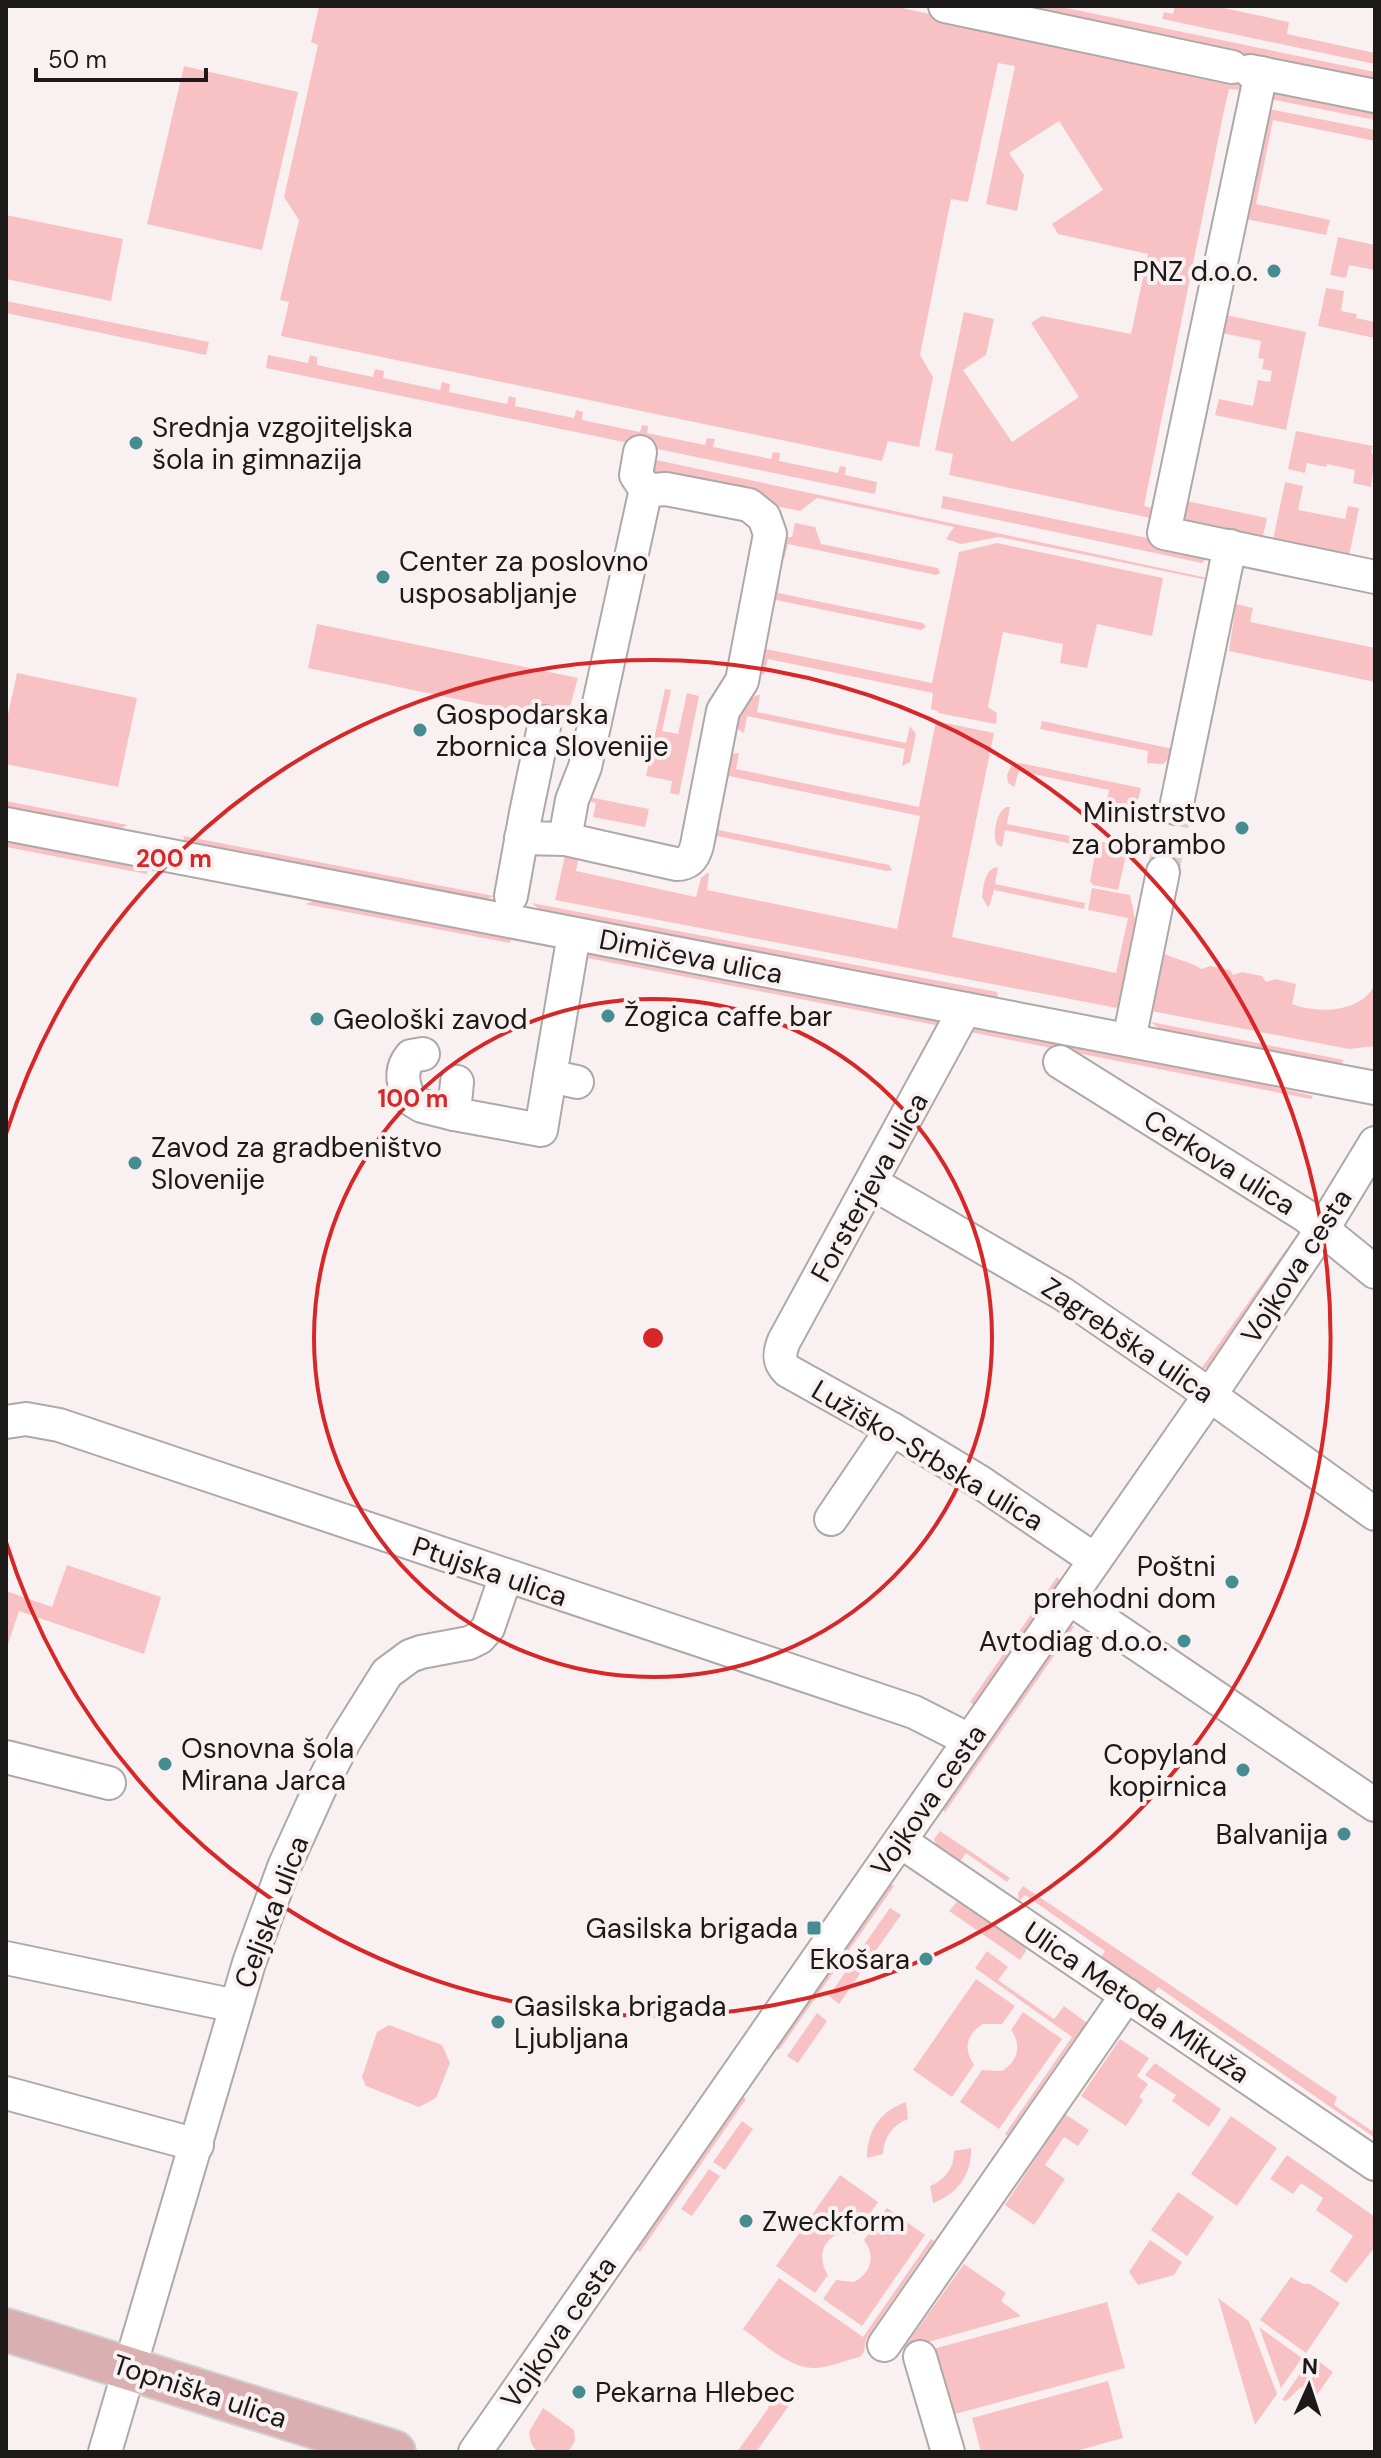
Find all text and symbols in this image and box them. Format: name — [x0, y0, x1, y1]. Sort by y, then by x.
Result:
scale bar — [36, 32, 206, 82]
text: 50 m — [48, 44, 107, 75]
place label: PNZ d.o.o. — [1132, 253, 1258, 290]
marker: PNZ d.o.o. — [1265, 262, 1283, 280]
place label: Srednja vzgojiteljska šola in gimnazija — [152, 409, 413, 478]
marker: Srednja vzgojiteljska šola in gimnazija — [127, 434, 145, 452]
place label: Center za poslovno usposabljanje — [399, 543, 649, 612]
marker: Center za poslovno usposabljanje — [374, 568, 392, 586]
place label: Gospodarska zbornica Slovenije — [436, 696, 669, 765]
marker: Gospodarska zbornica Slovenije — [411, 721, 429, 739]
place label: Ministrstvo za obrambo — [1072, 794, 1226, 863]
marker: Ministrstvo za obrambo — [1233, 819, 1251, 837]
text: 200 m — [136, 843, 212, 874]
street label: Dimičeva ulica — [596, 921, 786, 992]
place label: Žogica caffe bar — [624, 998, 832, 1035]
place label: Geološki zavod — [333, 1001, 528, 1038]
marker: Žogica caffe bar — [599, 1007, 617, 1025]
marker: Geološki zavod — [308, 1010, 326, 1028]
text: 100 m — [378, 1083, 448, 1114]
street label: Forsterjeva ulica — [802, 1086, 937, 1288]
street label: Cerkova ulica — [1137, 1101, 1303, 1224]
place label: Zavod za gradbeništvo Slovenije — [151, 1129, 442, 1198]
marker: Zavod za gradbeništvo Slovenije — [126, 1154, 144, 1172]
street label: Vojkova cesta — [1233, 1182, 1360, 1351]
street label: Zagrebška ulica — [1034, 1269, 1221, 1412]
centre of rings — [639, 1324, 667, 1352]
street label: Lužiško-Srbska ulica — [805, 1371, 1051, 1539]
street label: Ptujska ulica — [408, 1528, 572, 1615]
place label: Poštni prehodni dom — [1033, 1548, 1216, 1617]
marker: Poštni prehodni dom — [1223, 1573, 1241, 1591]
place label: Avtodiag d.o.o. — [979, 1623, 1168, 1660]
marker: Avtodiag d.o.o. — [1175, 1632, 1193, 1650]
street label: Vojkova cesta — [862, 1717, 995, 1884]
place label: Osnovna šola Mirana Jarca — [181, 1730, 354, 1799]
place label: Copyland kopirnica — [1103, 1736, 1227, 1805]
marker: Osnovna šola Mirana Jarca — [156, 1755, 174, 1773]
marker: Copyland kopirnica — [1234, 1761, 1252, 1779]
place label: Balvanija — [1216, 1816, 1328, 1853]
marker: Balvanija — [1335, 1825, 1353, 1843]
street label: Celjska ulica — [226, 1831, 317, 1994]
place label: Gasilska brigada — [586, 1910, 798, 1947]
street label: Ulica Metoda Mikuža — [1017, 1913, 1257, 2092]
marker: Gasilska brigada — [805, 1919, 823, 1937]
place label: Ekošara — [810, 1941, 910, 1978]
marker: Ekošara — [917, 1950, 935, 1968]
place label: Gasilska brigada Ljubljana — [514, 1988, 726, 2057]
marker: Gasilska brigada Ljubljana — [489, 2013, 507, 2031]
place label: Zweckform — [762, 2203, 905, 2240]
marker: Zweckform — [737, 2212, 755, 2230]
street label: Vojkova cesta — [492, 2249, 625, 2416]
street label: Topniška ulica — [108, 2346, 292, 2437]
north arrow — [1269, 2346, 1349, 2426]
text: N — [1301, 2352, 1319, 2381]
place label: Pekarna Hlebec — [595, 2374, 795, 2411]
marker: Pekarna Hlebec — [570, 2383, 588, 2401]

